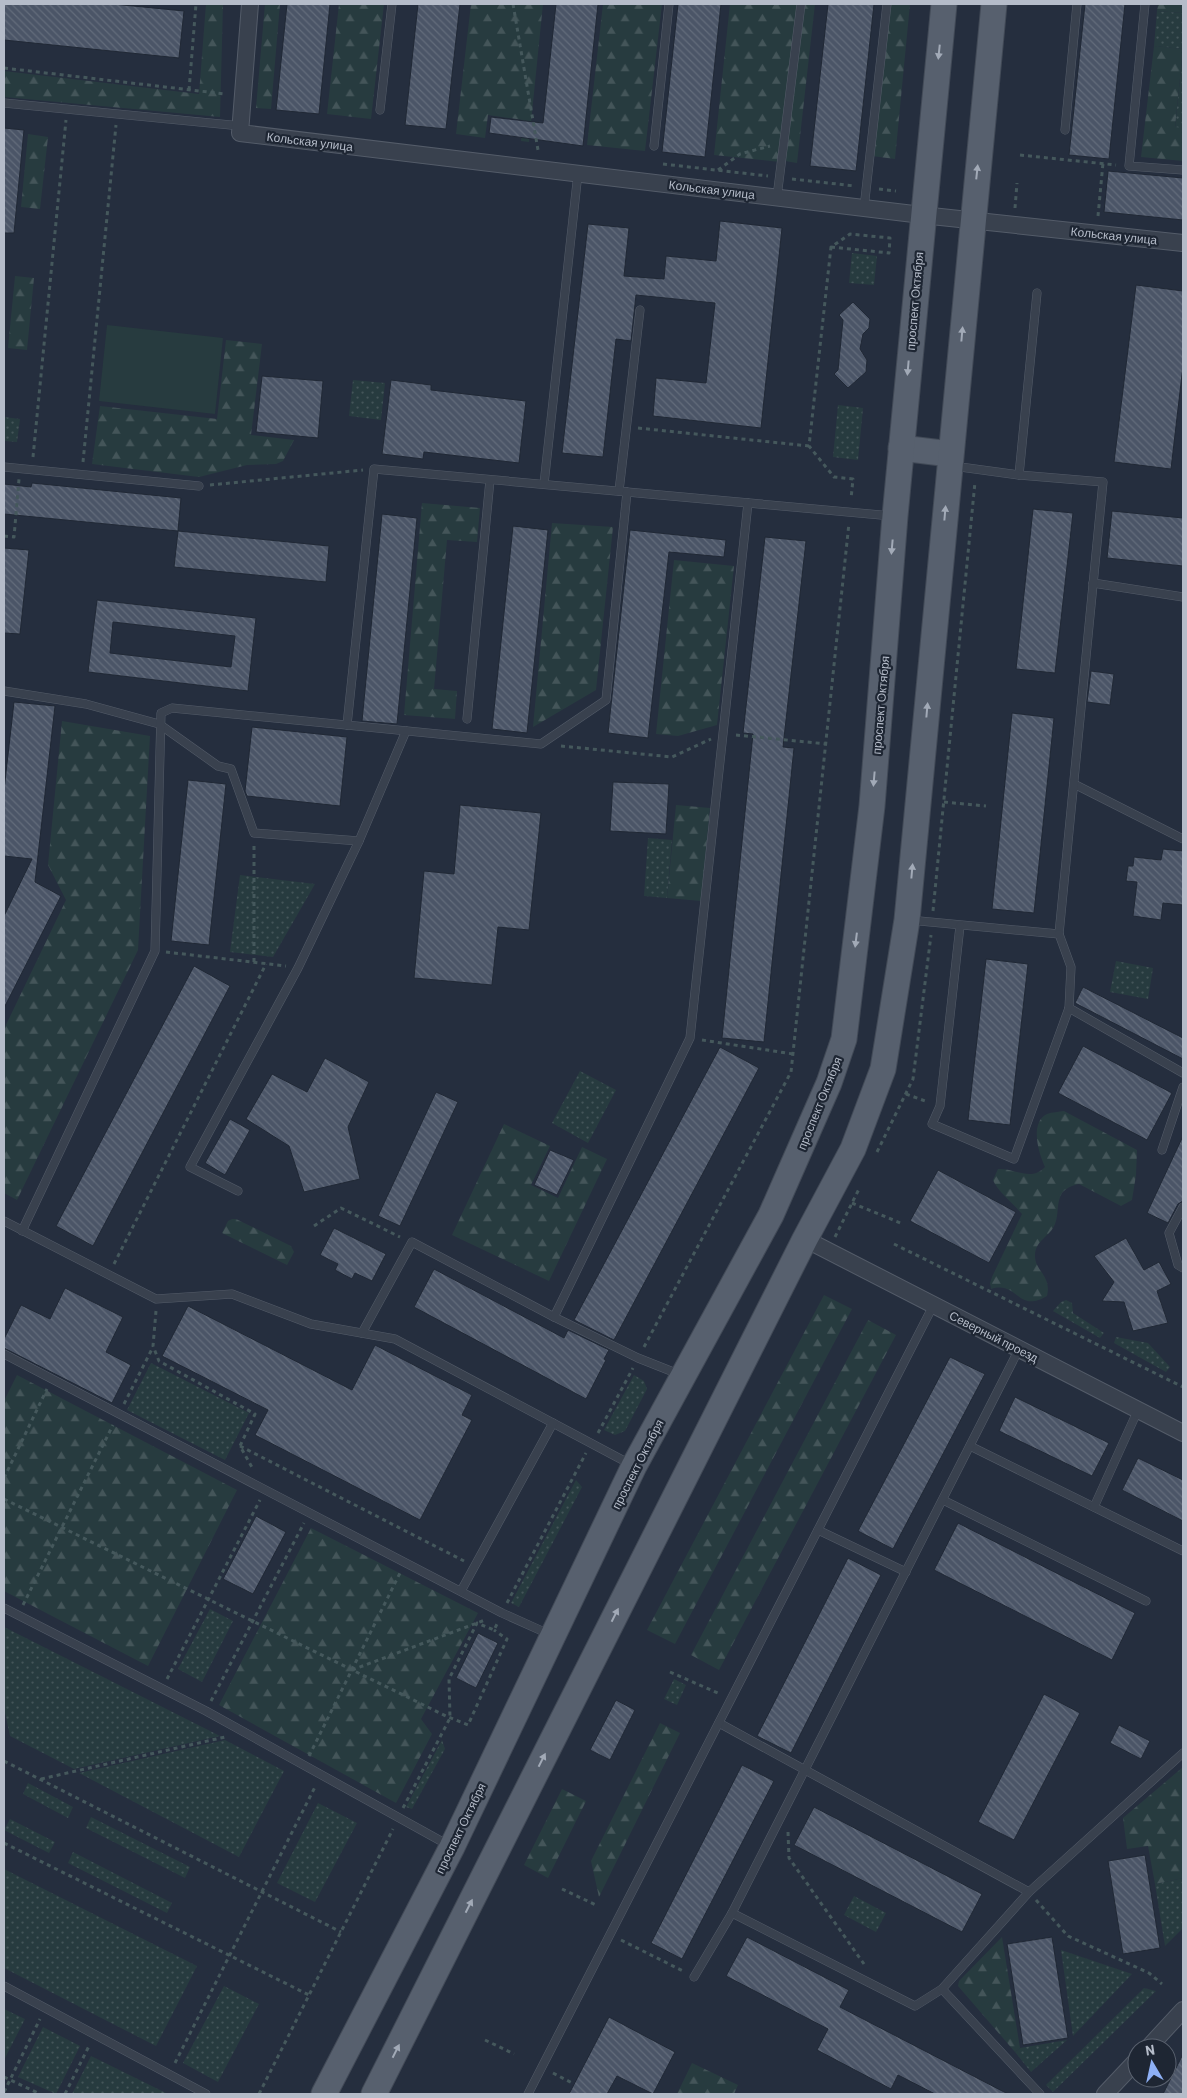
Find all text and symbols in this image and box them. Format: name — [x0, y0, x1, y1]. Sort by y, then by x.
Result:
one-way arrow — [935, 45, 943, 61]
street label: Кольская улица — [266, 129, 354, 154]
one-way arrow — [973, 163, 981, 179]
street label: Кольская улица — [668, 177, 756, 202]
street label: Кольская улица — [1070, 224, 1158, 248]
street label: проспект Октября — [903, 251, 926, 351]
one-way arrow — [958, 325, 966, 341]
one-way arrow — [904, 360, 912, 376]
one-way arrow — [941, 505, 949, 521]
one-way arrow — [888, 539, 896, 555]
street label: проспект Октября — [869, 655, 892, 755]
one-way arrow — [923, 701, 931, 717]
one-way arrow — [870, 771, 878, 787]
one-way arrow — [908, 863, 916, 879]
one-way arrow — [852, 933, 860, 949]
street label: проспект Октября — [794, 1055, 845, 1152]
street label: Северный проезд — [947, 1308, 1041, 1365]
street label: проспект Октября — [608, 1417, 667, 1512]
one-way arrow — [612, 1608, 620, 1622]
one-way arrow — [538, 1753, 546, 1768]
street label: проспект Октября — [432, 1780, 489, 1876]
one-way arrow — [465, 1898, 473, 1913]
north arrow — [1127, 2038, 1177, 2088]
text: N — [1144, 2041, 1156, 2059]
one-way arrow — [392, 2044, 400, 2058]

